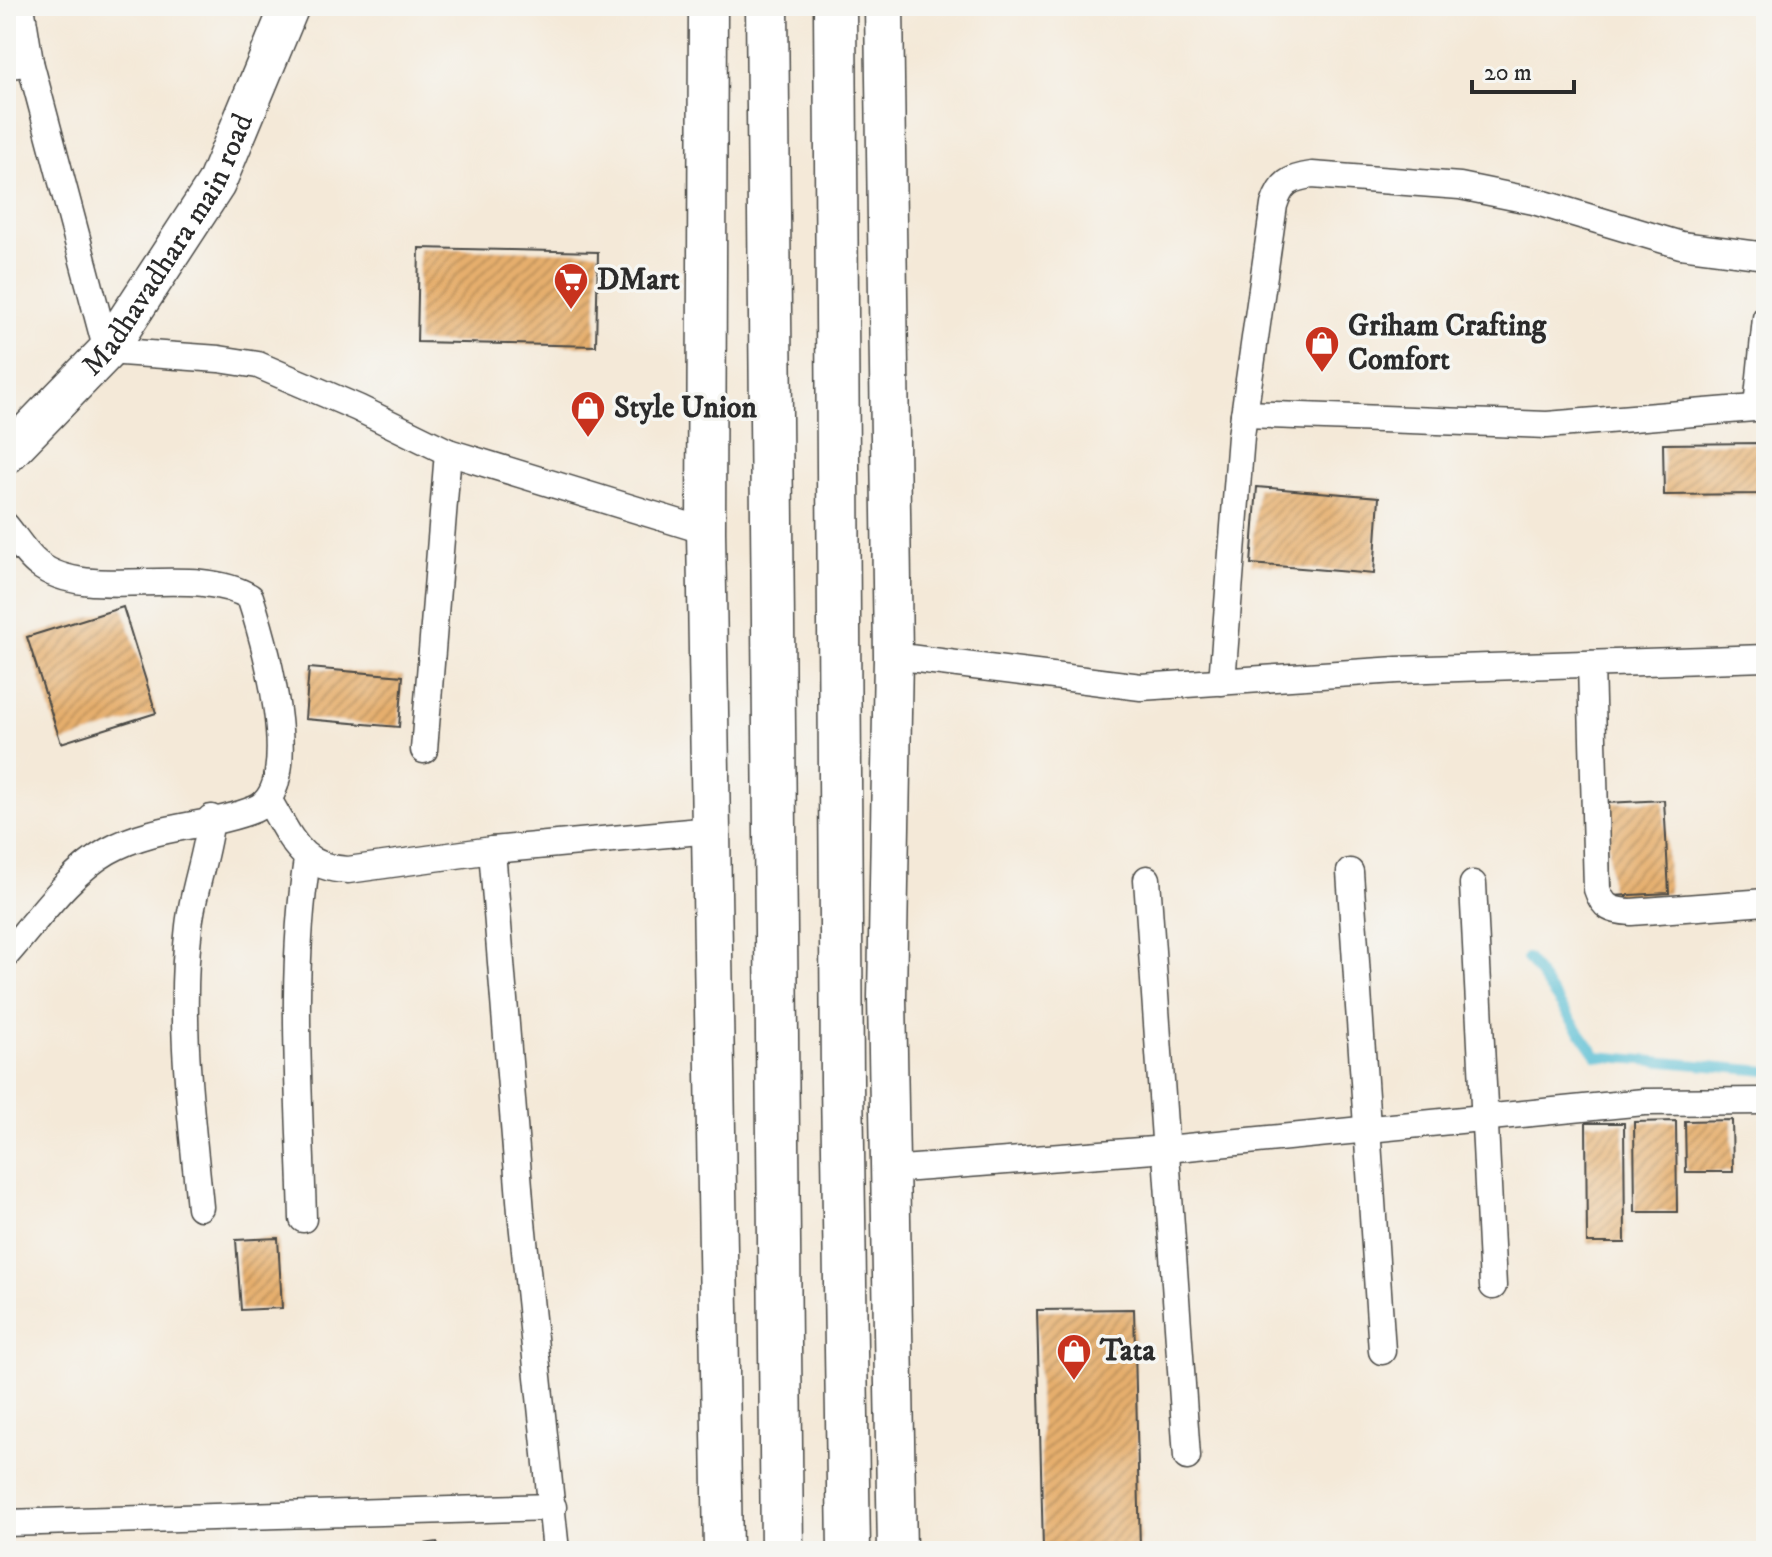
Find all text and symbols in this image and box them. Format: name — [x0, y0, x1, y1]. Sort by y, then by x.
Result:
scale bar — [1472, 44, 1574, 94]
text: 20 m — [1484, 58, 1532, 88]
street label: Madhavadhara main road — [74, 108, 262, 384]
supermarket icon: DMart — [552, 261, 590, 311]
place label: DMart — [597, 262, 680, 299]
place label: Griham Crafting Comfort — [1348, 308, 1548, 379]
shop icon: Griham Crafting Comfort — [1303, 324, 1341, 374]
shop icon: Style Union — [569, 389, 607, 439]
place label: Style Union — [614, 390, 757, 427]
shop icon: Tata — [1055, 1332, 1093, 1382]
place label: Tata — [1099, 1333, 1156, 1370]

